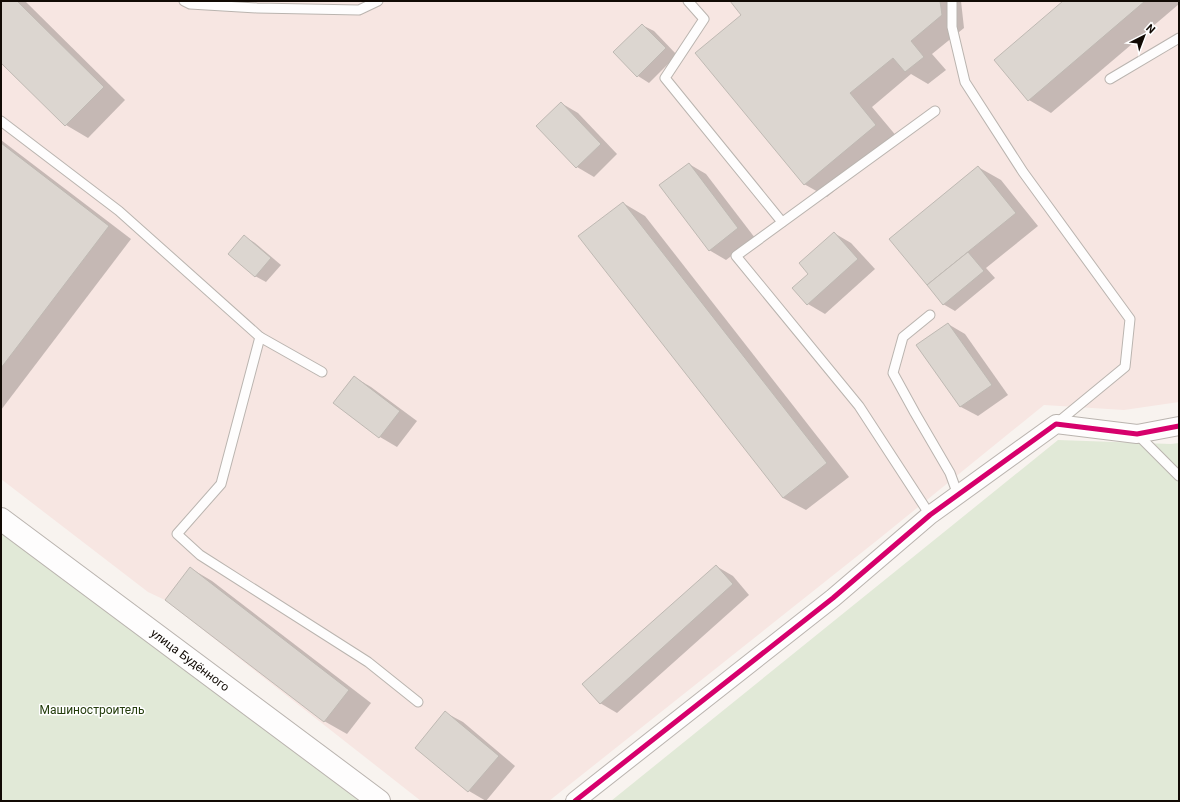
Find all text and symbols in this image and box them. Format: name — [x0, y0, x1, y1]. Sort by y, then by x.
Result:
north arrow — [1124, 16, 1164, 56]
text: N — [1143, 22, 1158, 37]
street label: улица Будённого — [148, 626, 232, 694]
park label: Машиностроитель — [39, 703, 145, 717]

